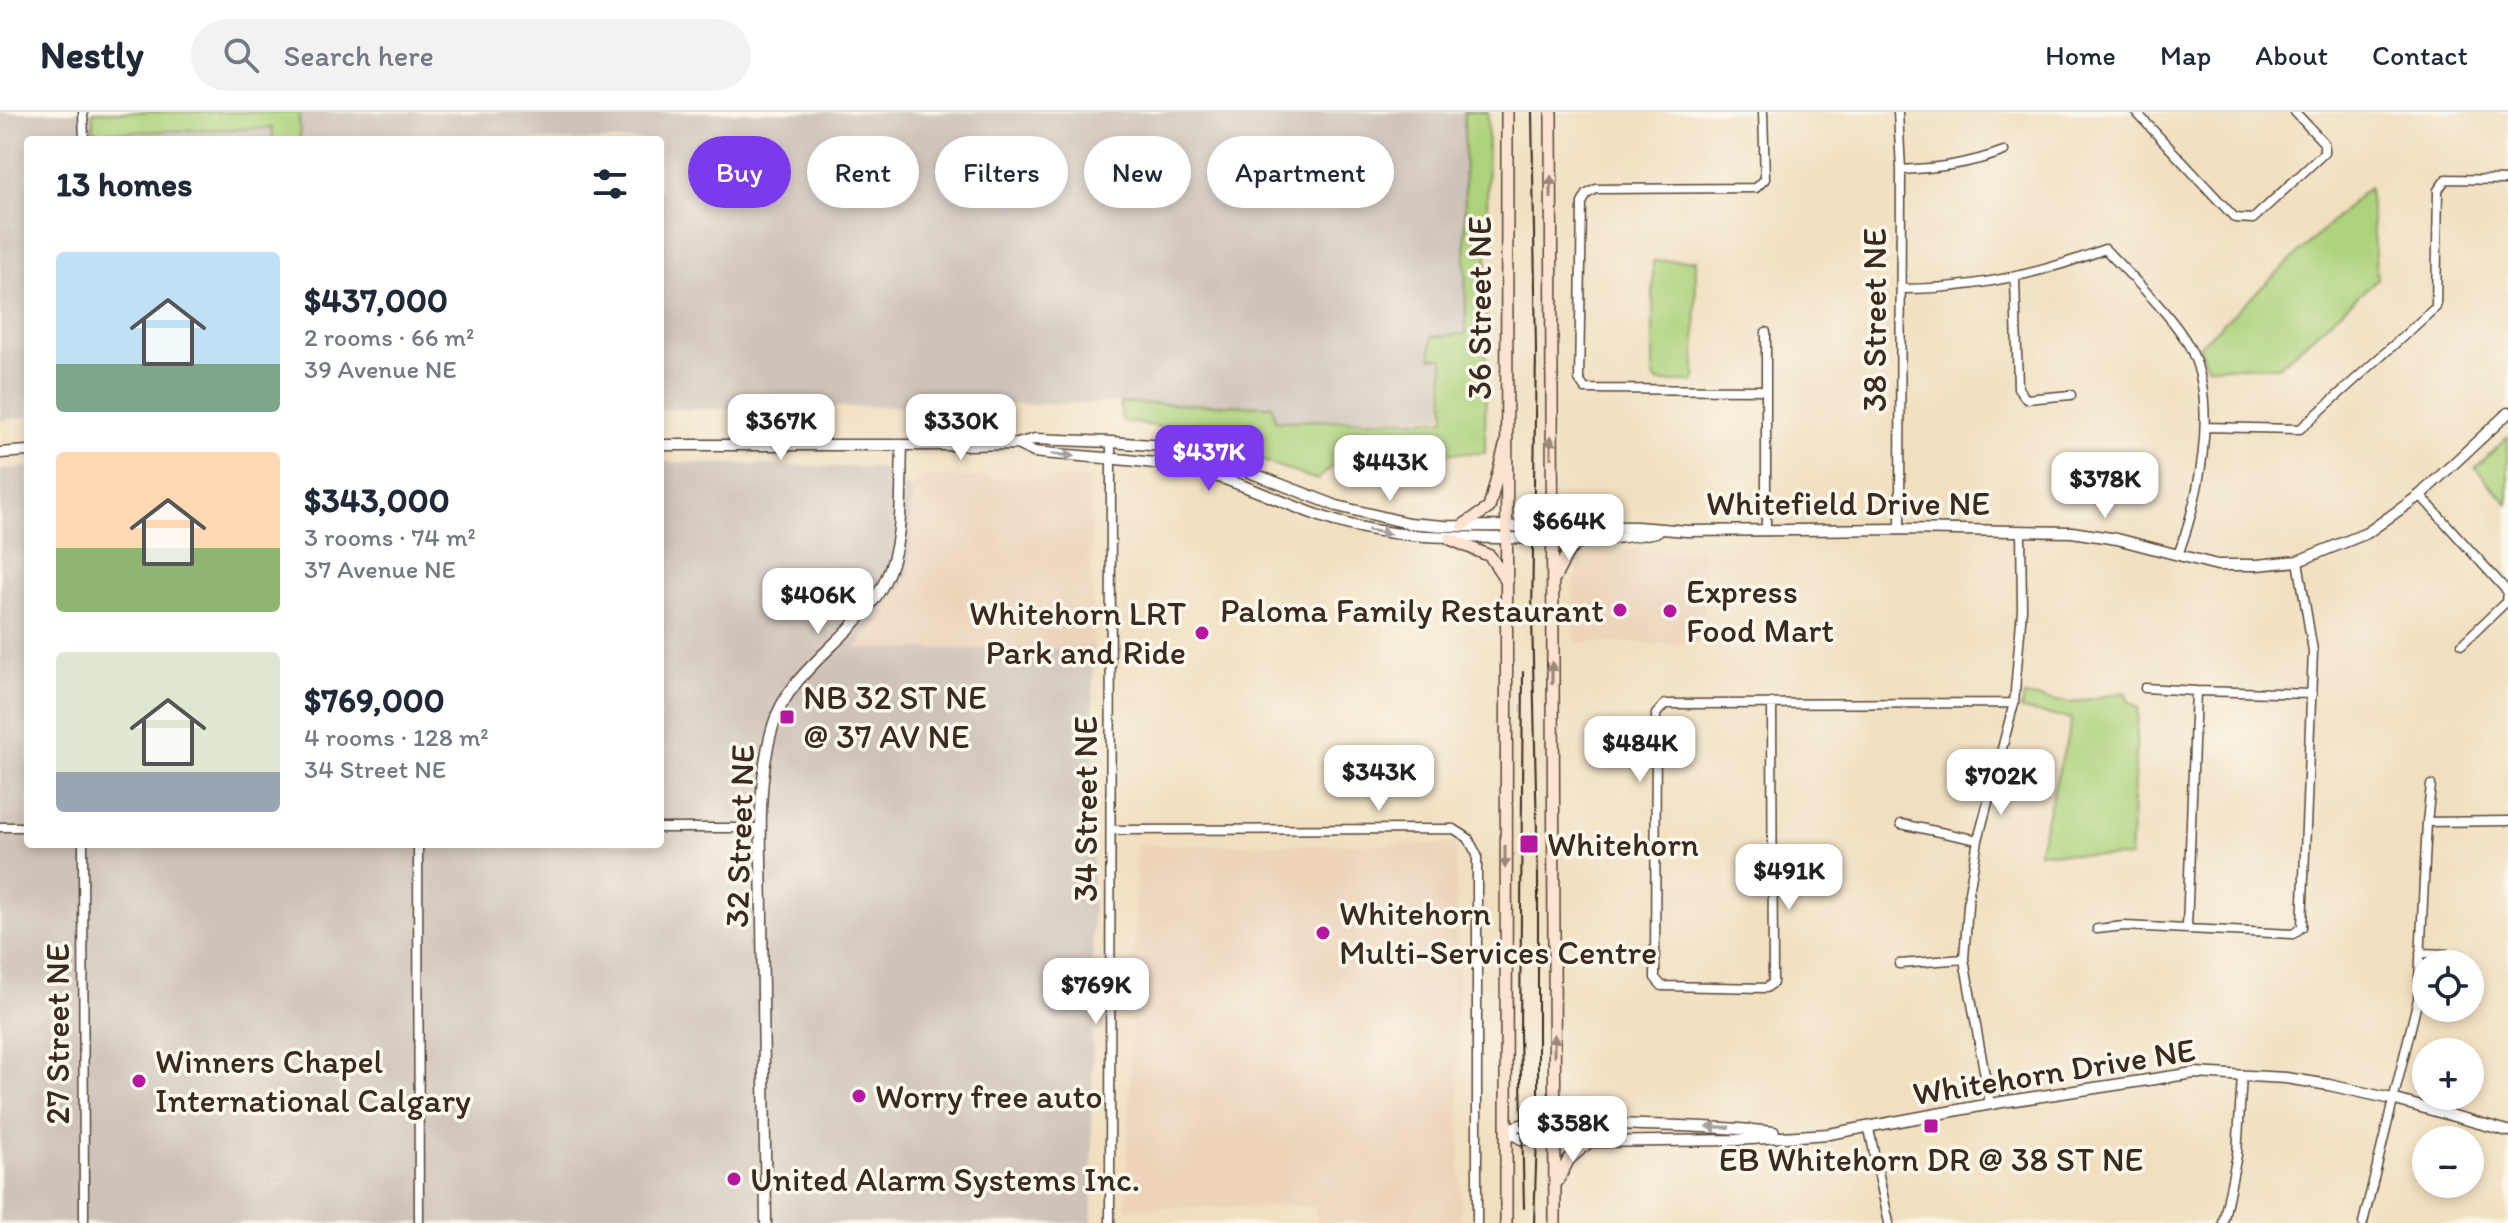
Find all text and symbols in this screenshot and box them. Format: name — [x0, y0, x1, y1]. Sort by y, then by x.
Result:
search box — [191, 19, 751, 91]
text: Nestly — [40, 32, 143, 78]
icon: search — [219, 33, 263, 77]
text: Search here — [283, 37, 434, 74]
text: Home — [2045, 38, 2116, 72]
text: Map — [2160, 38, 2211, 72]
text: About — [2255, 38, 2328, 72]
text: Contact — [2372, 38, 2468, 72]
chip: Buy — [688, 136, 791, 208]
chip: Rent — [807, 136, 919, 208]
chip: Filters — [935, 136, 1068, 208]
chip: New — [1084, 136, 1191, 208]
chip: Apartment — [1207, 136, 1394, 208]
icon: filters — [588, 162, 632, 206]
text: 13 homes — [56, 164, 192, 205]
one-way arrow — [1545, 174, 1557, 199]
street label: 36 Street NE — [1459, 216, 1500, 400]
street label: 38 Street NE — [1854, 228, 1895, 412]
text: $437,000 — [304, 280, 448, 321]
icon: home — [120, 284, 216, 380]
text: 2 rooms · 66 m² — [304, 321, 474, 353]
text: 39 Avenue NE — [304, 353, 457, 385]
pin: $367K — [725, 394, 837, 462]
pin: $330K — [905, 394, 1017, 462]
text: $367K — [746, 404, 816, 436]
text: $330K — [924, 404, 998, 436]
pin: $437K — [1153, 425, 1265, 493]
one-way arrow — [1545, 434, 1557, 459]
text: $437K — [1173, 435, 1245, 467]
pin: $443K — [1334, 435, 1446, 503]
text: $443K — [1352, 445, 1428, 477]
one-way arrow — [1051, 448, 1076, 461]
pin: $378K — [2049, 452, 2161, 520]
text: $378K — [2069, 462, 2141, 494]
text: $343,000 — [304, 480, 450, 521]
street label: Whitefield Drive NE — [1706, 483, 1990, 524]
icon: home — [120, 484, 216, 580]
pin: $664K — [1513, 494, 1625, 562]
text: $664K — [1533, 504, 1605, 536]
text: 3 rooms · 74 m² — [304, 521, 476, 553]
one-way arrow — [1367, 526, 1392, 538]
text: 37 Avenue NE — [304, 553, 456, 585]
pin: $406K — [762, 568, 874, 636]
place label: Express Food Mart — [1686, 571, 1834, 651]
text: $406K — [780, 578, 856, 610]
place label: Paloma Family Restaurant — [1220, 590, 1604, 631]
place label: Whitehorn LRT Park and Ride — [969, 593, 1186, 673]
marker: Paloma Family Restaurant — [1611, 601, 1629, 619]
marker: Express Food Mart — [1661, 602, 1679, 620]
marker: Whitehorn LRT Park and Ride — [1193, 624, 1211, 642]
one-way arrow — [1546, 660, 1558, 685]
place label: NB 32 ST NE @ 37 AV NE — [803, 677, 987, 757]
text: $769,000 — [304, 680, 445, 721]
icon: home — [120, 684, 216, 780]
marker: NB 32 ST NE @ 37 AV NE — [778, 708, 796, 726]
street label: 34 Street NE — [1065, 716, 1106, 902]
pin: $484K — [1584, 716, 1696, 784]
text: 4 rooms · 128 m² — [304, 721, 489, 753]
text: $484K — [1602, 726, 1678, 758]
street label: 32 Street NE — [716, 744, 763, 928]
pin: $343K — [1323, 745, 1435, 813]
pin: $702K — [1945, 749, 2057, 817]
text: 34 Street NE — [304, 753, 446, 785]
text: $343K — [1342, 755, 1416, 787]
text: $702K — [1965, 759, 2037, 791]
place label: Whitehorn — [1547, 824, 1699, 865]
marker: Whitehorn — [1518, 833, 1540, 855]
pin: $491K — [1733, 844, 1845, 912]
one-way arrow — [1499, 845, 1511, 870]
text: $491K — [1753, 854, 1825, 886]
place label: Whitehorn Multi-Services Centre — [1339, 893, 1657, 973]
marker: Whitehorn Multi-Services Centre — [1314, 924, 1332, 942]
street label: 27 Street NE — [37, 943, 78, 1125]
map controls — [2412, 950, 2484, 1198]
button: locate — [2412, 950, 2484, 1022]
pin: $769K — [1040, 958, 1152, 1026]
text: $769K — [1061, 968, 1131, 1000]
street label: Whitehorn Drive NE — [1910, 1029, 2198, 1114]
one-way arrow — [1548, 1032, 1560, 1057]
button: + — [2412, 1038, 2484, 1110]
place label: Winners Chapel International Calgary — [155, 1041, 471, 1121]
marker: Winners Chapel International Calgary — [130, 1072, 148, 1090]
place label: Worry free auto — [875, 1076, 1103, 1117]
marker: Worry free auto — [850, 1087, 868, 1105]
pin: $358K — [1517, 1096, 1629, 1164]
text: $358K — [1537, 1106, 1609, 1138]
marker: EB Whitehorn DR @ 38 ST NE — [1922, 1117, 1940, 1135]
one-way arrow — [1705, 1121, 1730, 1134]
button: − — [2412, 1126, 2484, 1198]
place label: EB Whitehorn DR @ 38 ST NE — [1719, 1139, 2143, 1180]
place label: United Alarm Systems Inc. — [750, 1159, 1140, 1200]
marker: United Alarm Systems Inc. — [725, 1170, 743, 1188]

